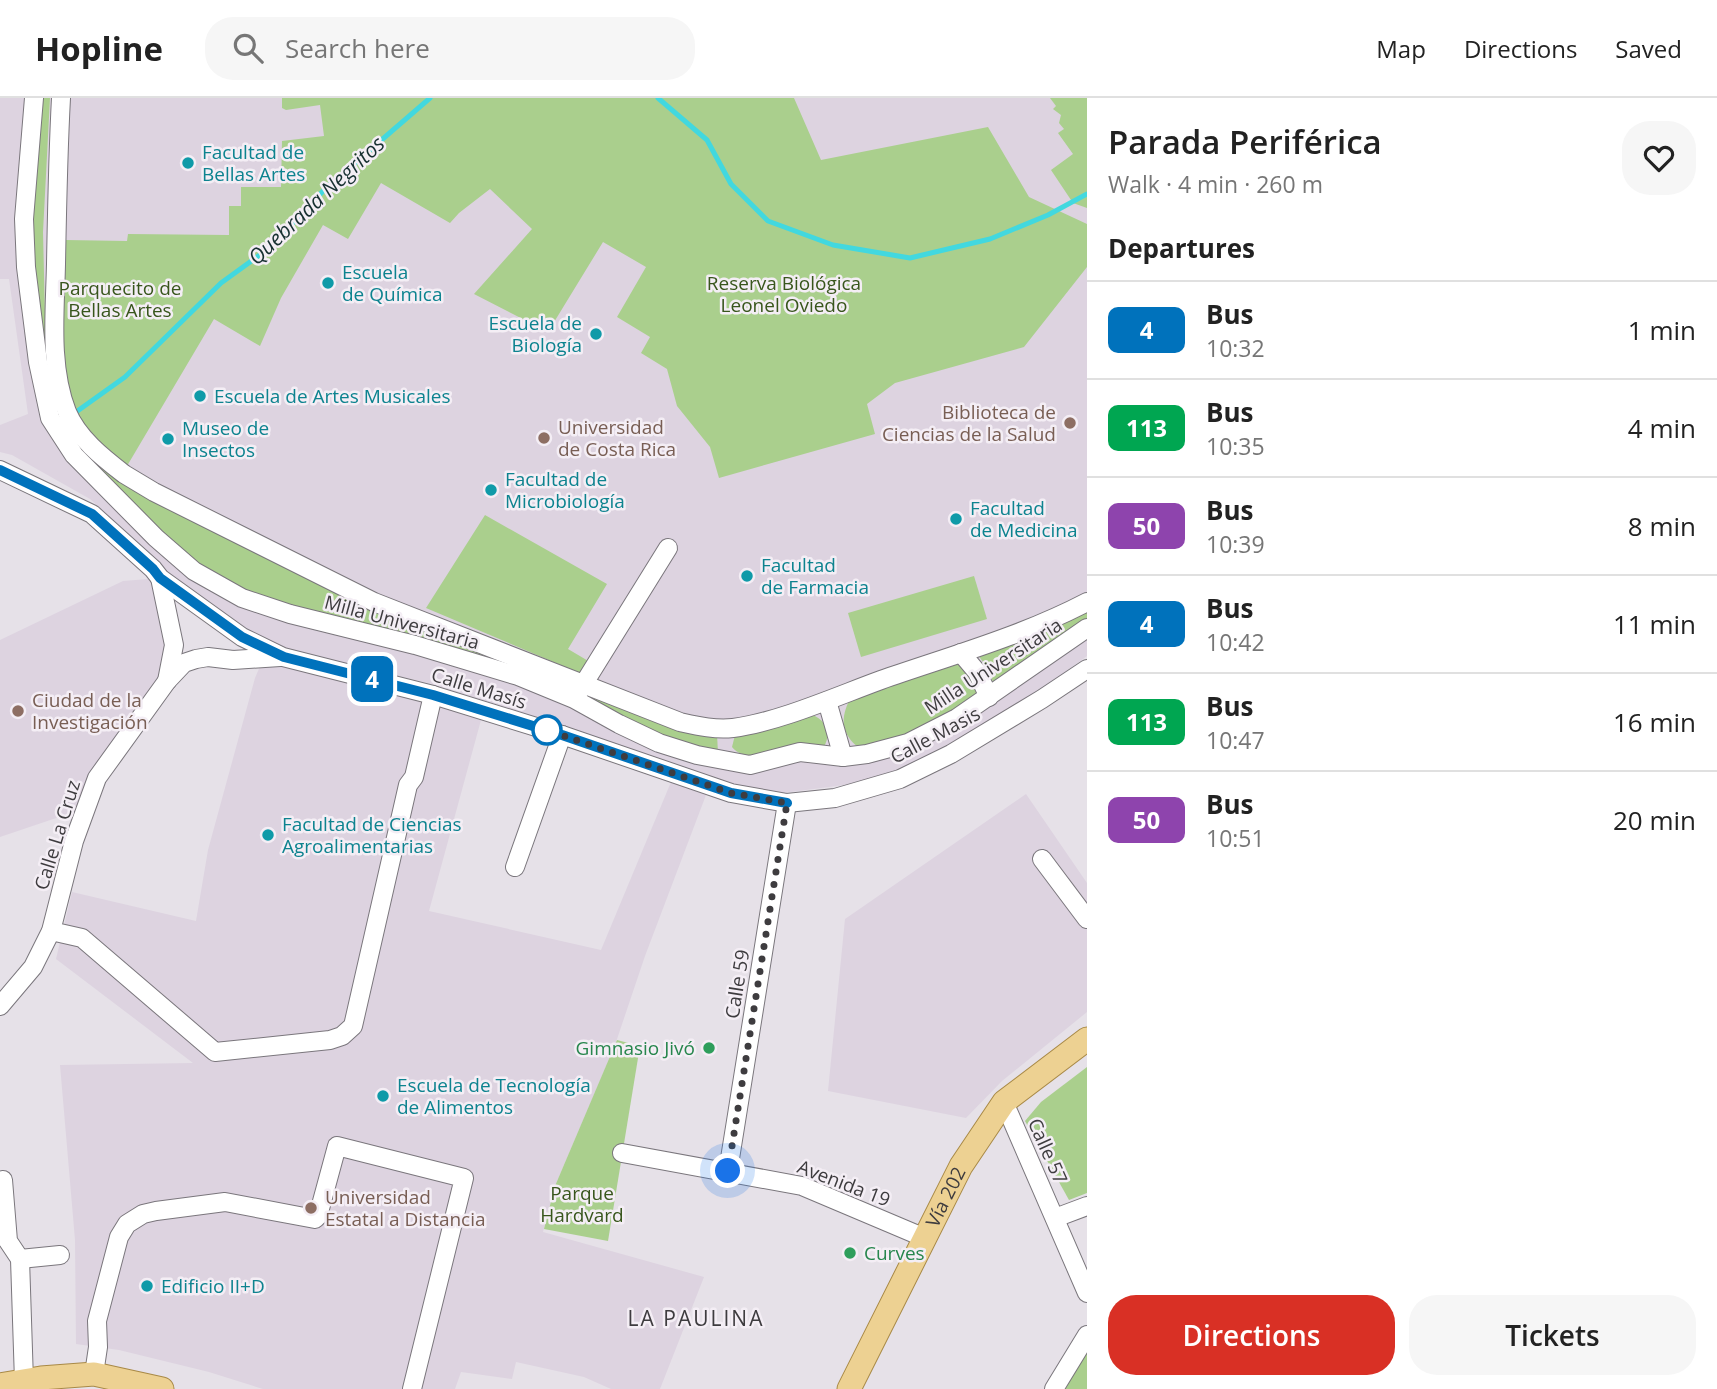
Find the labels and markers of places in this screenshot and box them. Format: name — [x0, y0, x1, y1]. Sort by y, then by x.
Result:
place label: Facultad de Bellas Artes — [202, 139, 305, 187]
marker: Facultad de Bellas Artes — [180, 155, 196, 171]
place label: Escuela de Química — [342, 259, 443, 307]
marker: Escuela de Química — [320, 275, 336, 291]
place label: Escuela de Biología — [488, 310, 582, 358]
marker: Escuela de Biología — [588, 326, 604, 342]
place label: Escuela de Artes Musicales — [214, 383, 451, 409]
marker: Escuela de Artes Musicales — [192, 388, 208, 404]
place label: Biblioteca de Ciencias de la Salud — [882, 399, 1056, 447]
place label: Universidad de Costa Rica — [558, 414, 676, 462]
place label: Museo de Insectos — [182, 415, 269, 463]
marker: Biblioteca de Ciencias de la Salud — [1062, 415, 1078, 431]
marker: Universidad de Costa Rica — [536, 430, 552, 446]
marker: Museo de Insectos — [160, 431, 176, 447]
place label: Facultad de Microbiología — [505, 466, 625, 514]
marker: Facultad de Microbiología — [483, 482, 499, 498]
place label: Facultad de Medicina — [970, 495, 1078, 543]
marker: Facultad de Medicina — [948, 511, 964, 527]
place label: Facultad de Farmacia — [761, 552, 869, 600]
marker: Facultad de Farmacia — [739, 568, 755, 584]
place label: Ciudad de la Investigación — [32, 687, 148, 735]
marker: Ciudad de la Investigación — [10, 703, 26, 719]
unlabelled marker — [532, 715, 562, 745]
place label: Facultad de Ciencias Agroalimentarias — [282, 811, 462, 859]
marker: Facultad de Ciencias Agroalimentarias — [260, 827, 276, 843]
place label: Gimnasio Jivó — [576, 1035, 695, 1061]
marker: Gimnasio Jivó — [701, 1040, 717, 1056]
place label: Escuela de Tecnología de Alimentos — [397, 1072, 591, 1120]
marker: Escuela de Tecnología de Alimentos — [375, 1088, 391, 1104]
place label: Universidad Estatal a Distancia — [325, 1184, 486, 1232]
marker: Universidad Estatal a Distancia — [303, 1200, 319, 1216]
place label: Curves — [864, 1240, 925, 1266]
marker: Curves — [842, 1245, 858, 1261]
place label: Edificio II+D — [161, 1273, 265, 1299]
marker: Edificio II+D — [139, 1278, 155, 1294]

